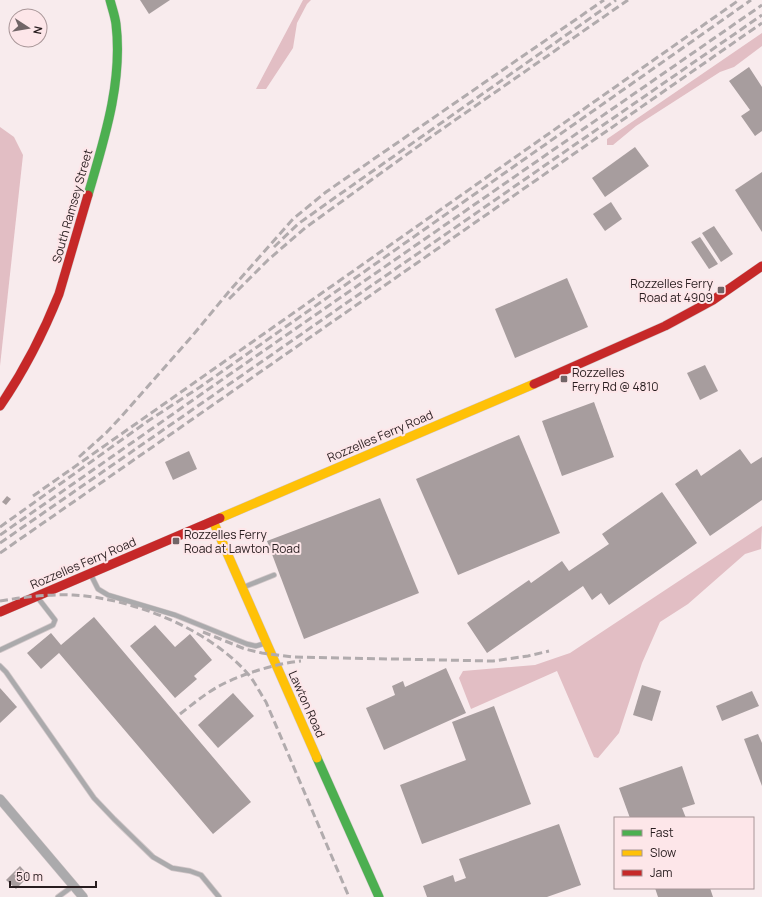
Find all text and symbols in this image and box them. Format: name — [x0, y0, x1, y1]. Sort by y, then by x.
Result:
north arrow — [8, 8, 48, 48]
text: N — [30, 25, 46, 36]
street label: South Ramsey Street — [48, 147, 96, 265]
place label: Rozzelles Ferry Road at 4909 — [630, 275, 714, 306]
marker: Rozzelles Ferry Road at 4909 — [716, 285, 726, 295]
place label: Rozzelles Ferry Rd @ 4810 — [572, 364, 659, 395]
marker: Rozzelles Ferry Rd @ 4810 — [559, 374, 569, 384]
street label: Rozzelles Ferry Road — [324, 406, 436, 466]
place label: Rozzelles Ferry Road at Lawton Road — [184, 526, 300, 557]
street label: Rozzelles Ferry Road — [27, 533, 139, 593]
marker: Rozzelles Ferry Road at Lawton Road — [171, 536, 181, 546]
street label: Lawton Road — [285, 668, 329, 740]
legend — [614, 817, 754, 889]
text: Fast — [650, 824, 674, 841]
text: Slow — [650, 844, 676, 861]
scale bar — [10, 863, 96, 889]
text: Jam — [650, 864, 672, 881]
text: 50 m — [16, 868, 43, 885]

